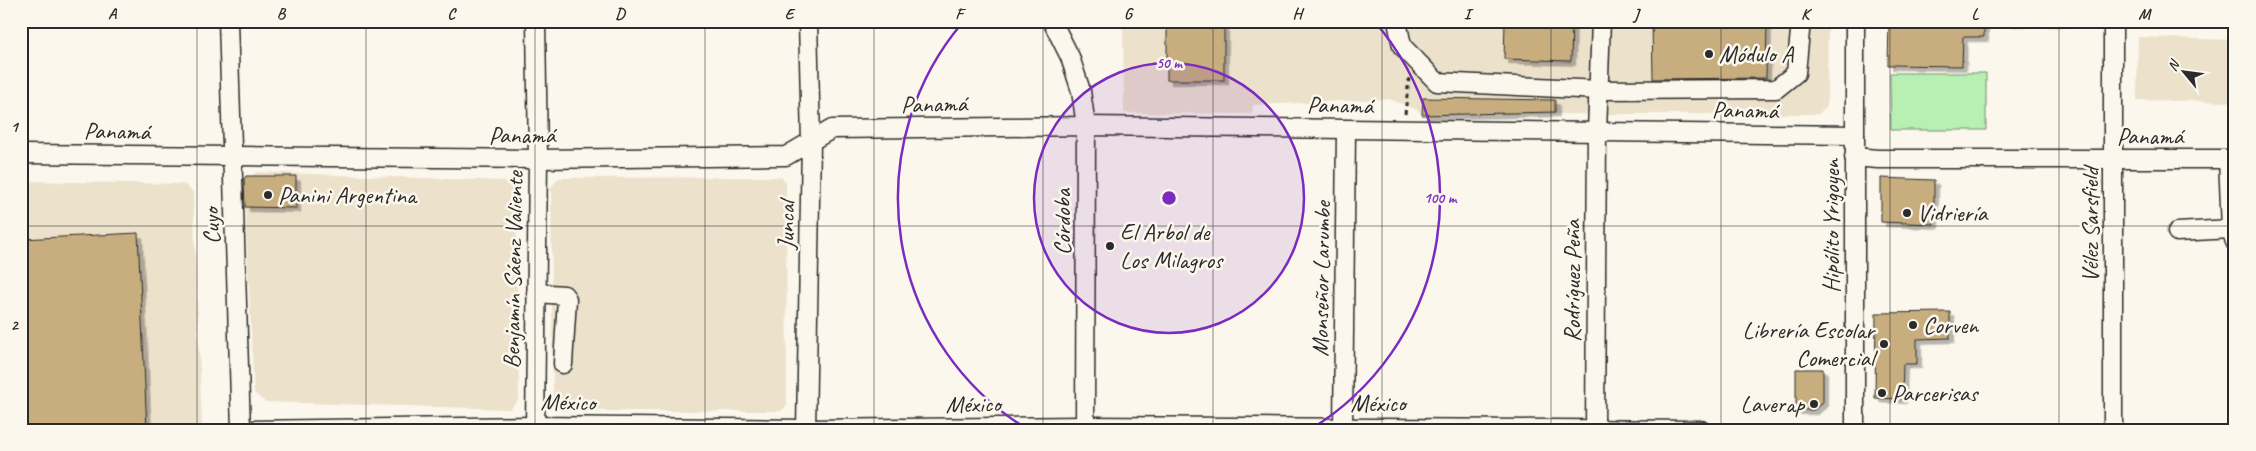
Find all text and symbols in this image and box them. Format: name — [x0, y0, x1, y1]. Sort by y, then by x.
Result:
text: A — [108, 4, 118, 24]
text: B — [277, 4, 287, 24]
text: C — [447, 4, 457, 24]
text: D — [615, 4, 626, 24]
text: E — [785, 4, 796, 24]
text: F — [955, 4, 966, 24]
text: G — [1124, 4, 1134, 24]
text: H — [1292, 4, 1304, 24]
text: I — [1464, 4, 1474, 24]
text: J — [1632, 4, 1641, 24]
text: K — [1801, 4, 1813, 24]
text: L — [1972, 4, 1980, 24]
text: M — [2138, 4, 2152, 24]
place label: Módulo A — [1719, 39, 1794, 69]
marker: Módulo A — [1703, 48, 1715, 60]
north arrow — [2158, 48, 2208, 98]
text: 50 m — [1156, 54, 1183, 73]
text: N — [2164, 56, 2184, 74]
street label: Panamá — [901, 88, 970, 120]
street label: Panamá — [1307, 89, 1376, 121]
street label: Panamá — [1712, 94, 1781, 126]
street label: Panamá — [84, 115, 153, 147]
text: 1 — [10, 117, 19, 137]
street label: Panamá — [489, 120, 558, 150]
street label: Panamá — [2117, 121, 2186, 151]
street label: Hipólito Yrigoyen — [1816, 158, 1846, 293]
street label: Vélez Sarsfield — [2075, 164, 2105, 283]
street label: Benjamín Sáenz Valiente — [496, 169, 530, 369]
place label: Panini Argentina — [278, 180, 418, 210]
street label: Córdoba — [1047, 187, 1077, 255]
marker: Panini Argentina — [262, 189, 274, 201]
centre of rings — [1160, 189, 1178, 207]
text: 100 m — [1424, 189, 1458, 208]
street label: Juncal — [771, 196, 801, 251]
place label: Vidriería — [1917, 198, 1989, 228]
street label: Monseñor Larumbe — [1305, 199, 1337, 357]
street label: Cuyo — [195, 205, 227, 245]
marker: Vidriería — [1901, 207, 1913, 219]
place label: El Arbol de Los Milagros — [1120, 217, 1224, 275]
street label: Rodríguez Peña — [1557, 218, 1587, 342]
marker: El Arbol de Los Milagros — [1104, 240, 1116, 252]
place label: Corven — [1923, 310, 1979, 340]
text: 2 — [10, 315, 19, 335]
place label: Librería Escolar Comercial — [1742, 315, 1878, 373]
marker: Corven — [1907, 319, 1919, 331]
marker: Librería Escolar Comercial — [1878, 338, 1890, 350]
place label: Parcerisas — [1892, 378, 1979, 408]
street label: México — [540, 387, 598, 418]
marker: Parcerisas — [1876, 387, 1888, 399]
street label: México — [945, 388, 1003, 419]
street label: México — [1351, 388, 1408, 418]
place label: Laverap — [1740, 389, 1806, 419]
marker: Laverap — [1808, 398, 1820, 410]

